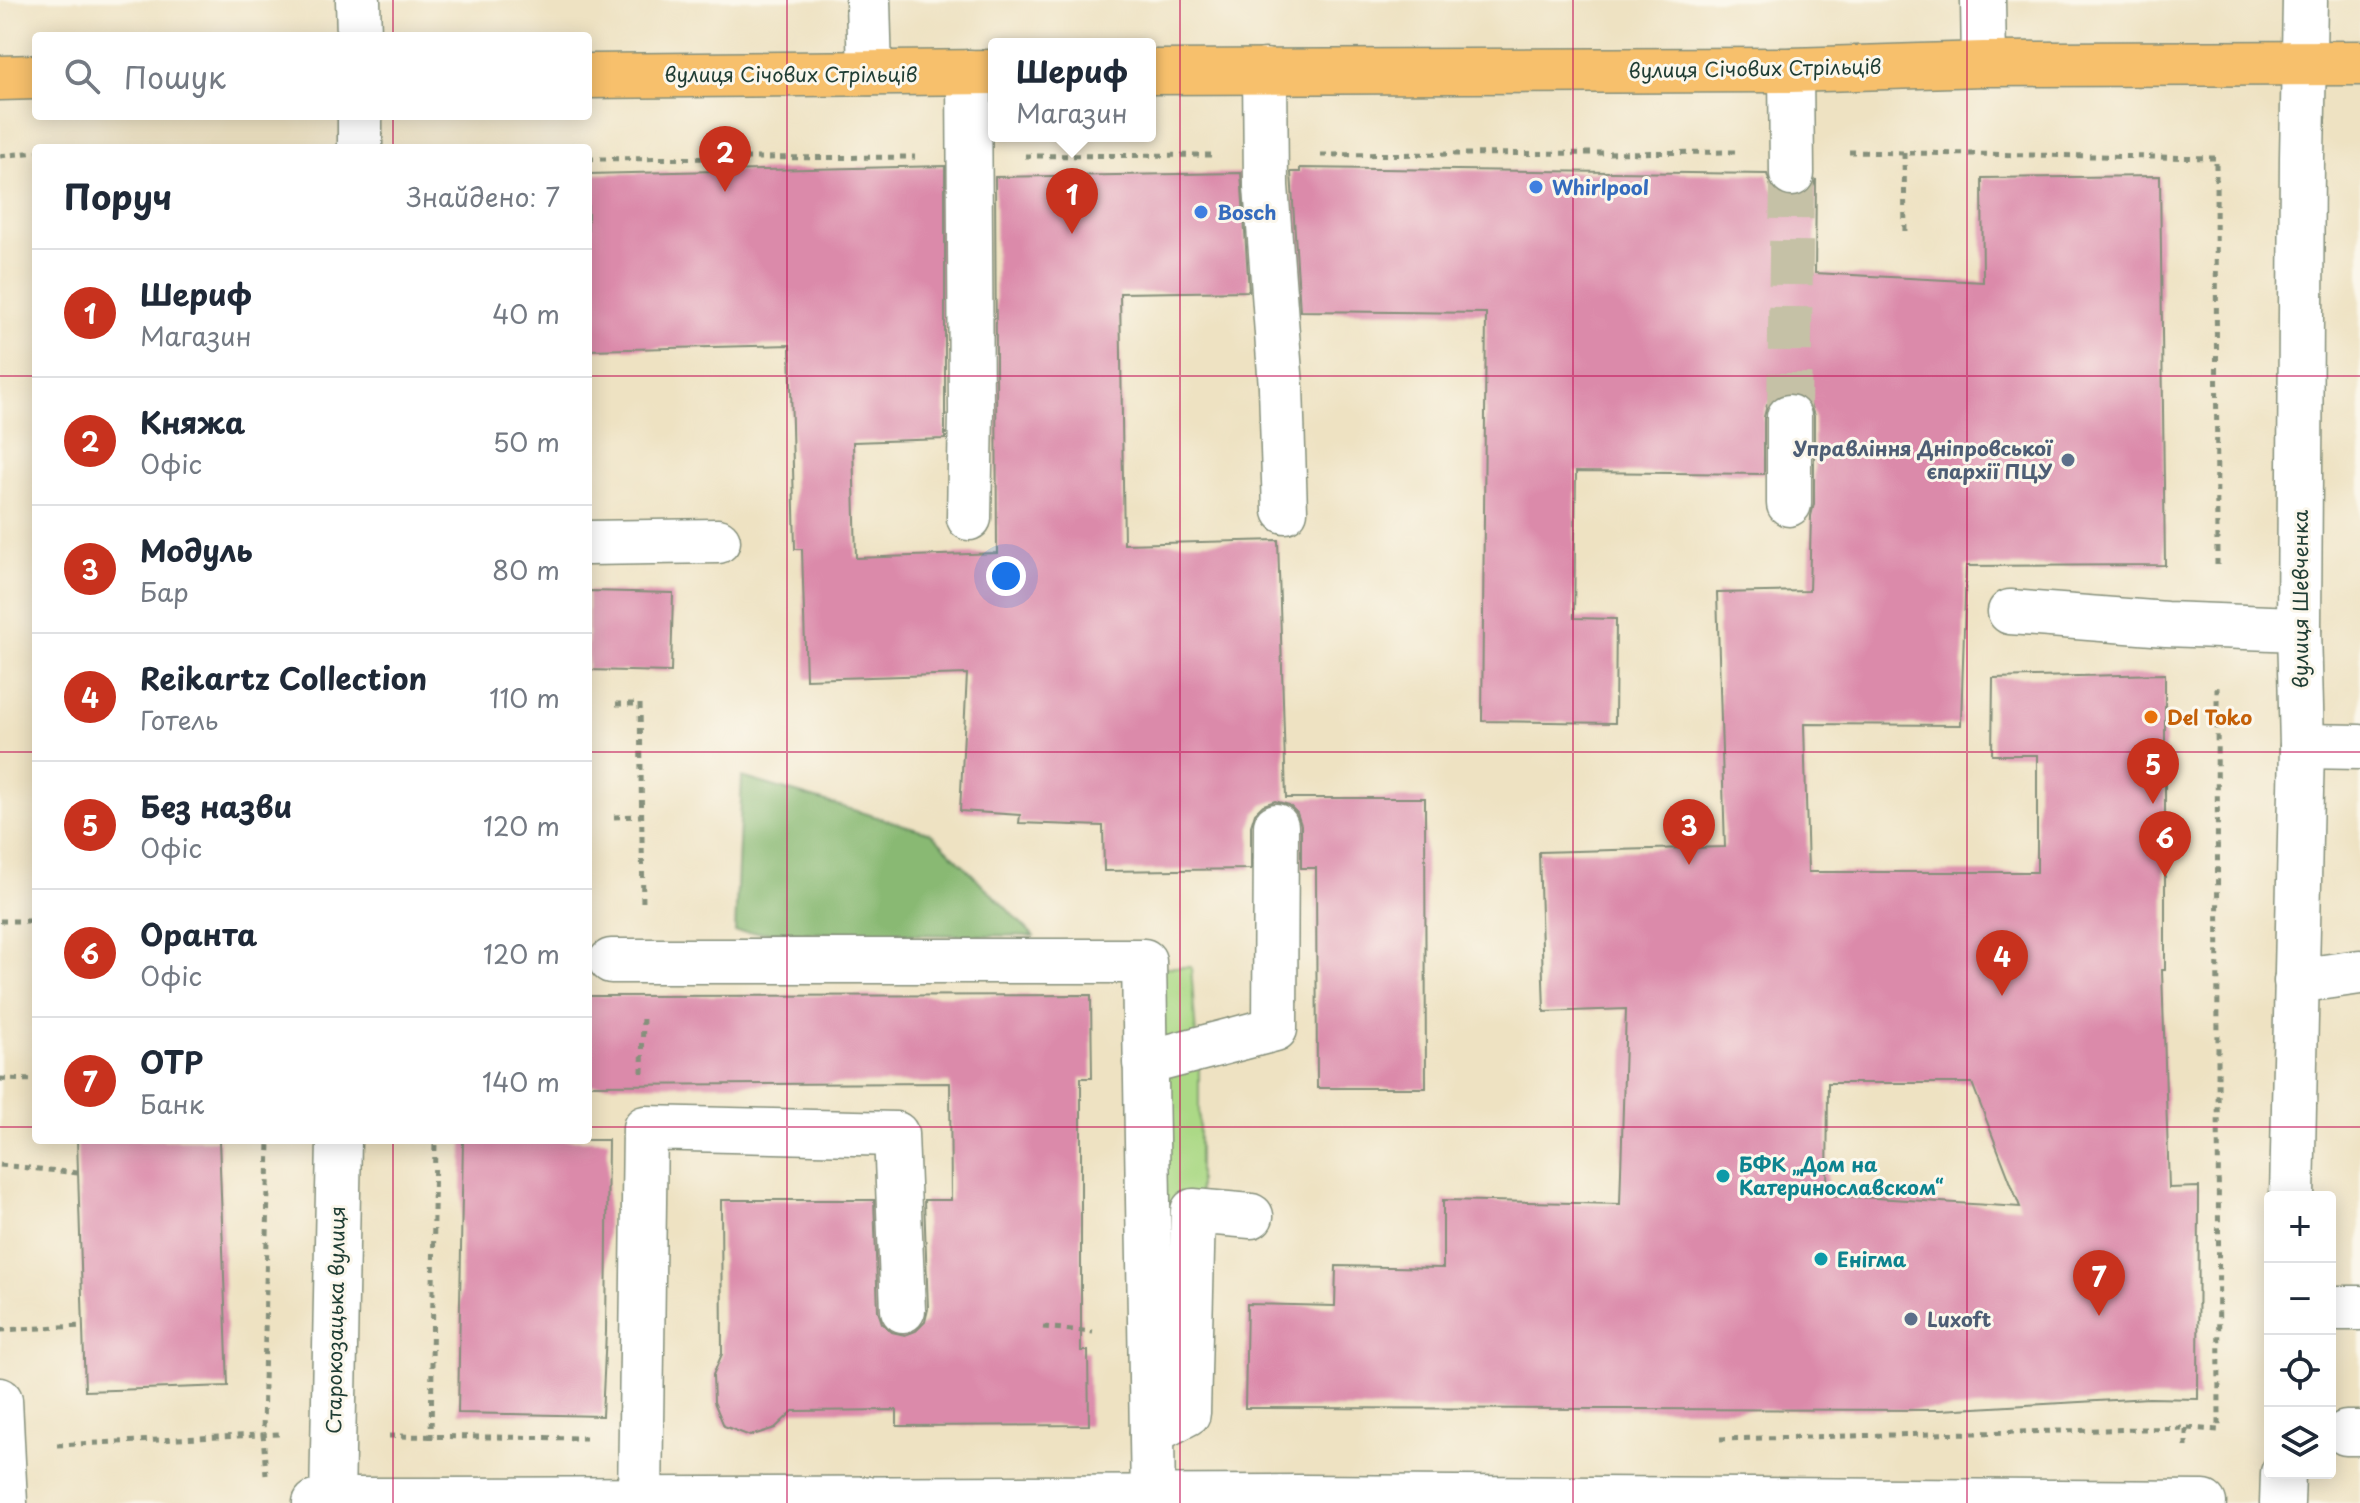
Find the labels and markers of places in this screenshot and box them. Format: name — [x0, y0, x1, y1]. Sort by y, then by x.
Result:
pin: 2 — [699, 126, 751, 192]
pin: 1 — [1046, 168, 1098, 234]
place label: Whirlpool — [1552, 172, 1649, 202]
marker: Whirlpool — [1527, 178, 1545, 196]
place label: Bosch — [1217, 197, 1276, 227]
marker: Bosch — [1192, 203, 1210, 221]
place label: Управління Дніпровської єпархії ПЦУ — [1793, 433, 2054, 486]
marker: Управління Дніпровської єпархії ПЦУ — [2059, 451, 2077, 469]
place label: Del Toko — [2167, 702, 2252, 732]
marker: Del Toko — [2142, 708, 2160, 726]
pin: 5 — [2127, 738, 2179, 804]
pin: 3 — [1663, 799, 1715, 865]
pin: 6 — [2139, 811, 2191, 877]
pin: 4 — [1976, 930, 2028, 996]
place label: БФК „Дом на Катеринославском“ — [1739, 1149, 1944, 1202]
marker: БФК „Дом на Катеринославском“ — [1714, 1167, 1732, 1185]
place label: Енігма — [1837, 1244, 1907, 1274]
marker: Енігма — [1812, 1250, 1830, 1268]
pin: 7 — [2073, 1250, 2125, 1316]
place label: Luxoft — [1927, 1304, 1992, 1334]
marker: Luxoft — [1902, 1310, 1920, 1328]

